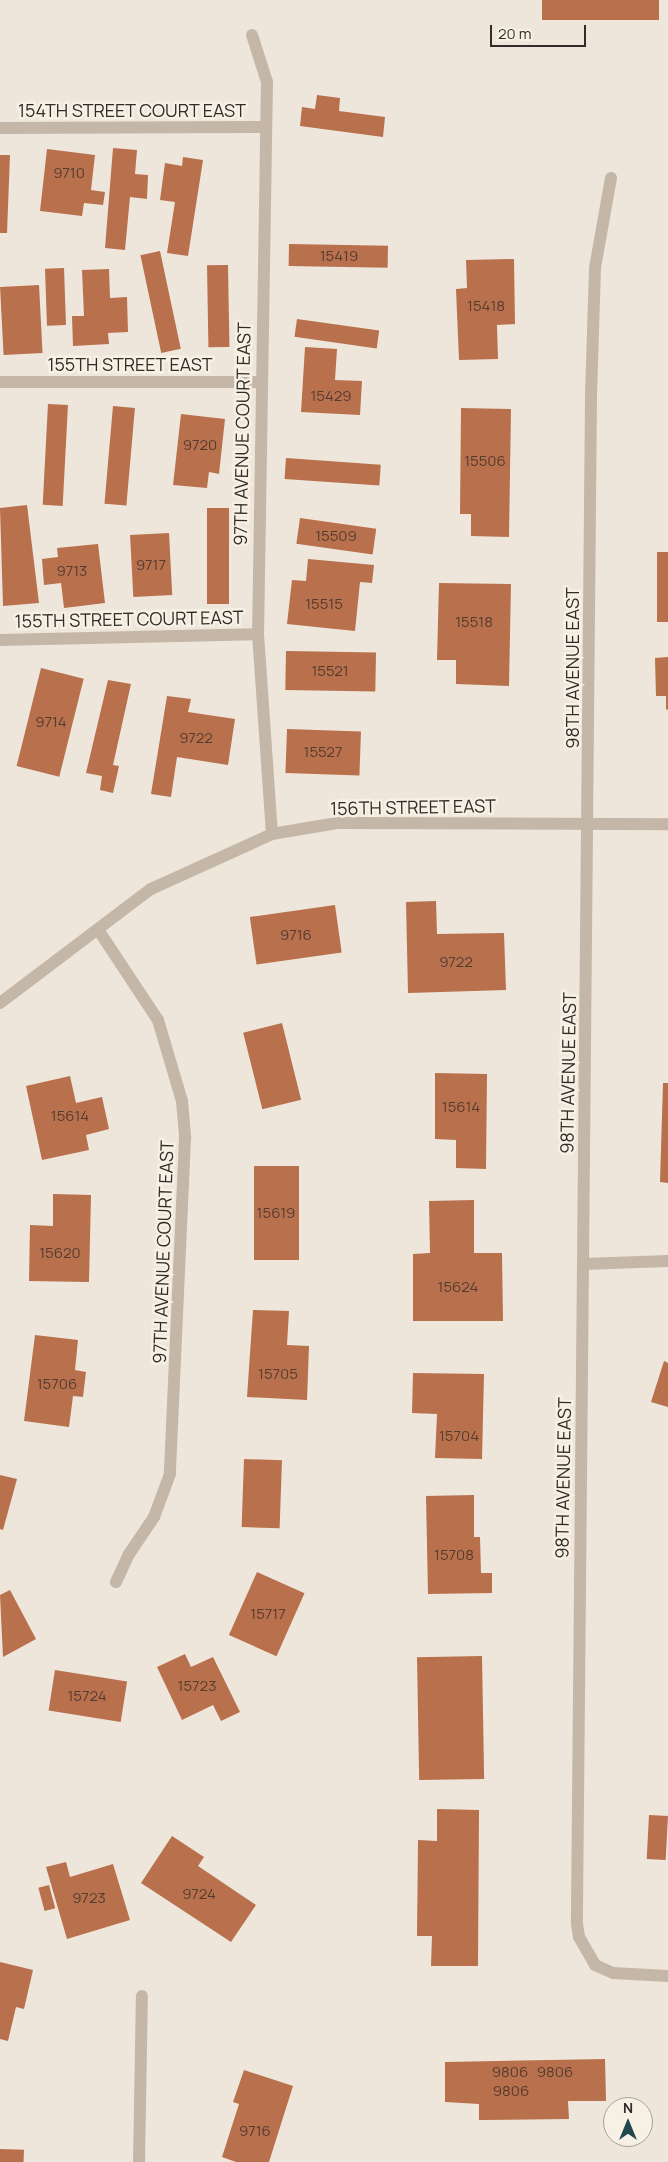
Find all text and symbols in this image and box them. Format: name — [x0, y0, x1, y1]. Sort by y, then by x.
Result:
scale bar — [493, 15, 589, 47]
text: 20 m — [498, 23, 531, 44]
street label: 154TH STREET COURT EAST — [17, 99, 247, 121]
house number: 9710 — [53, 164, 85, 182]
house number: 15419 — [320, 247, 358, 265]
house number: 15418 — [467, 297, 505, 315]
street label: 97TH AVENUE COURT EAST — [229, 322, 255, 546]
street label: 155TH STREET EAST — [47, 353, 213, 375]
house number: 15429 — [310, 387, 352, 405]
house number: 9720 — [183, 436, 217, 454]
house number: 15506 — [464, 452, 506, 470]
house number: 15509 — [315, 527, 357, 545]
house number: 9717 — [136, 556, 166, 574]
house number: 9713 — [57, 562, 87, 580]
street label: 98TH AVENUE EAST — [561, 587, 583, 749]
house number: 15515 — [305, 595, 343, 613]
street label: 155TH STREET COURT EAST — [14, 606, 244, 632]
house number: 15518 — [455, 613, 493, 631]
house number: 15521 — [311, 662, 349, 680]
house number: 9714 — [35, 713, 67, 731]
house number: 9722 — [179, 729, 213, 747]
house number: 15527 — [304, 743, 342, 761]
street label: 156TH STREET EAST — [330, 795, 496, 819]
house number: 9716 — [280, 926, 312, 944]
house number: 9722 — [439, 953, 473, 971]
street label: 98TH AVENUE EAST — [556, 992, 580, 1154]
house number: 15614 — [442, 1098, 480, 1116]
house number: 15614 — [51, 1107, 89, 1125]
street label: 97TH AVENUE COURT EAST — [148, 1140, 178, 1364]
house number: 15619 — [257, 1204, 295, 1222]
house number: 15620 — [39, 1244, 81, 1262]
house number: 15624 — [438, 1278, 478, 1296]
house number: 15705 — [258, 1365, 298, 1383]
house number: 15706 — [37, 1375, 77, 1393]
street label: 98TH AVENUE EAST — [551, 1397, 575, 1559]
house number: 15704 — [439, 1427, 479, 1445]
house number: 15708 — [434, 1546, 474, 1564]
house number: 15717 — [250, 1605, 286, 1623]
house number: 15723 — [178, 1677, 216, 1695]
house number: 15724 — [67, 1687, 107, 1705]
house number: 9724 — [182, 1885, 216, 1903]
house number: 9723 — [72, 1889, 106, 1907]
house number: 9806 — [492, 2063, 528, 2081]
house number: 9806 — [537, 2063, 573, 2081]
house number: 9806 — [493, 2082, 529, 2100]
north arrow — [603, 2097, 653, 2147]
text: N — [623, 2098, 633, 2117]
house number: 9716 — [239, 2122, 271, 2140]

